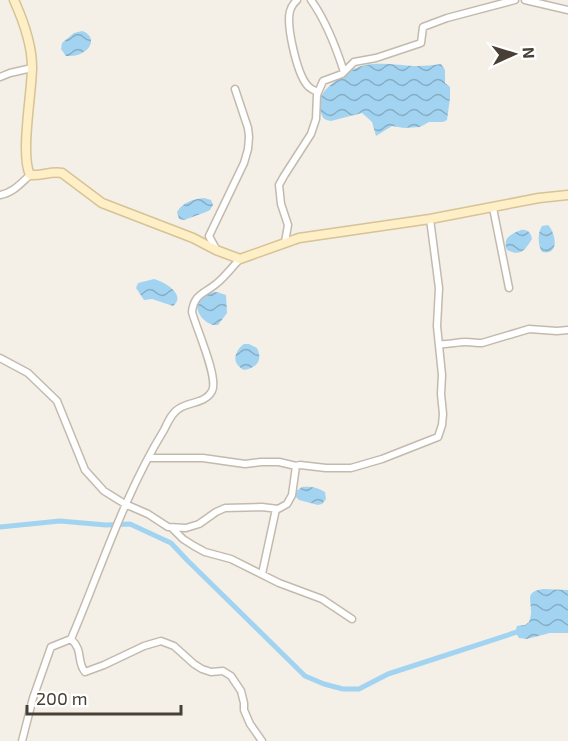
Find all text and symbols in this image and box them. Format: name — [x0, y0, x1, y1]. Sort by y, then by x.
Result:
north arrow — [484, 24, 544, 84]
text: N — [520, 46, 539, 59]
scale bar — [27, 678, 182, 716]
text: 200 m — [36, 687, 88, 709]

